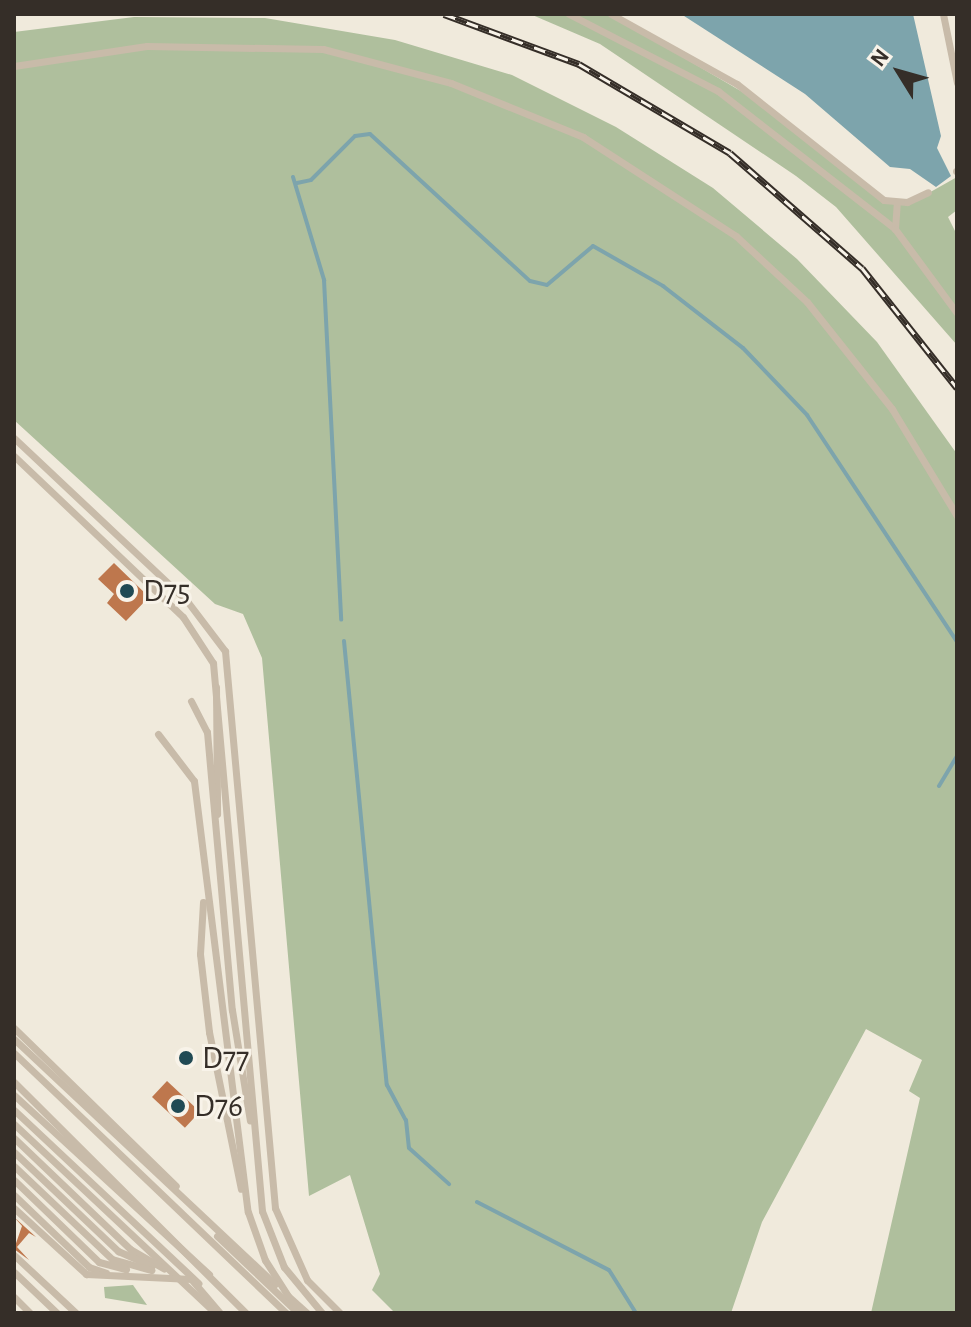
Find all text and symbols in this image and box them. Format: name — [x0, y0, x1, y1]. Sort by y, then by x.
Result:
north arrow — [859, 32, 939, 112]
text: N — [866, 45, 893, 70]
place label: D75 — [143, 572, 190, 610]
marker: D75 — [118, 582, 136, 600]
place label: D77 — [202, 1039, 249, 1077]
marker: D77 — [177, 1049, 195, 1067]
place label: D76 — [194, 1087, 243, 1125]
marker: D76 — [169, 1097, 187, 1115]

